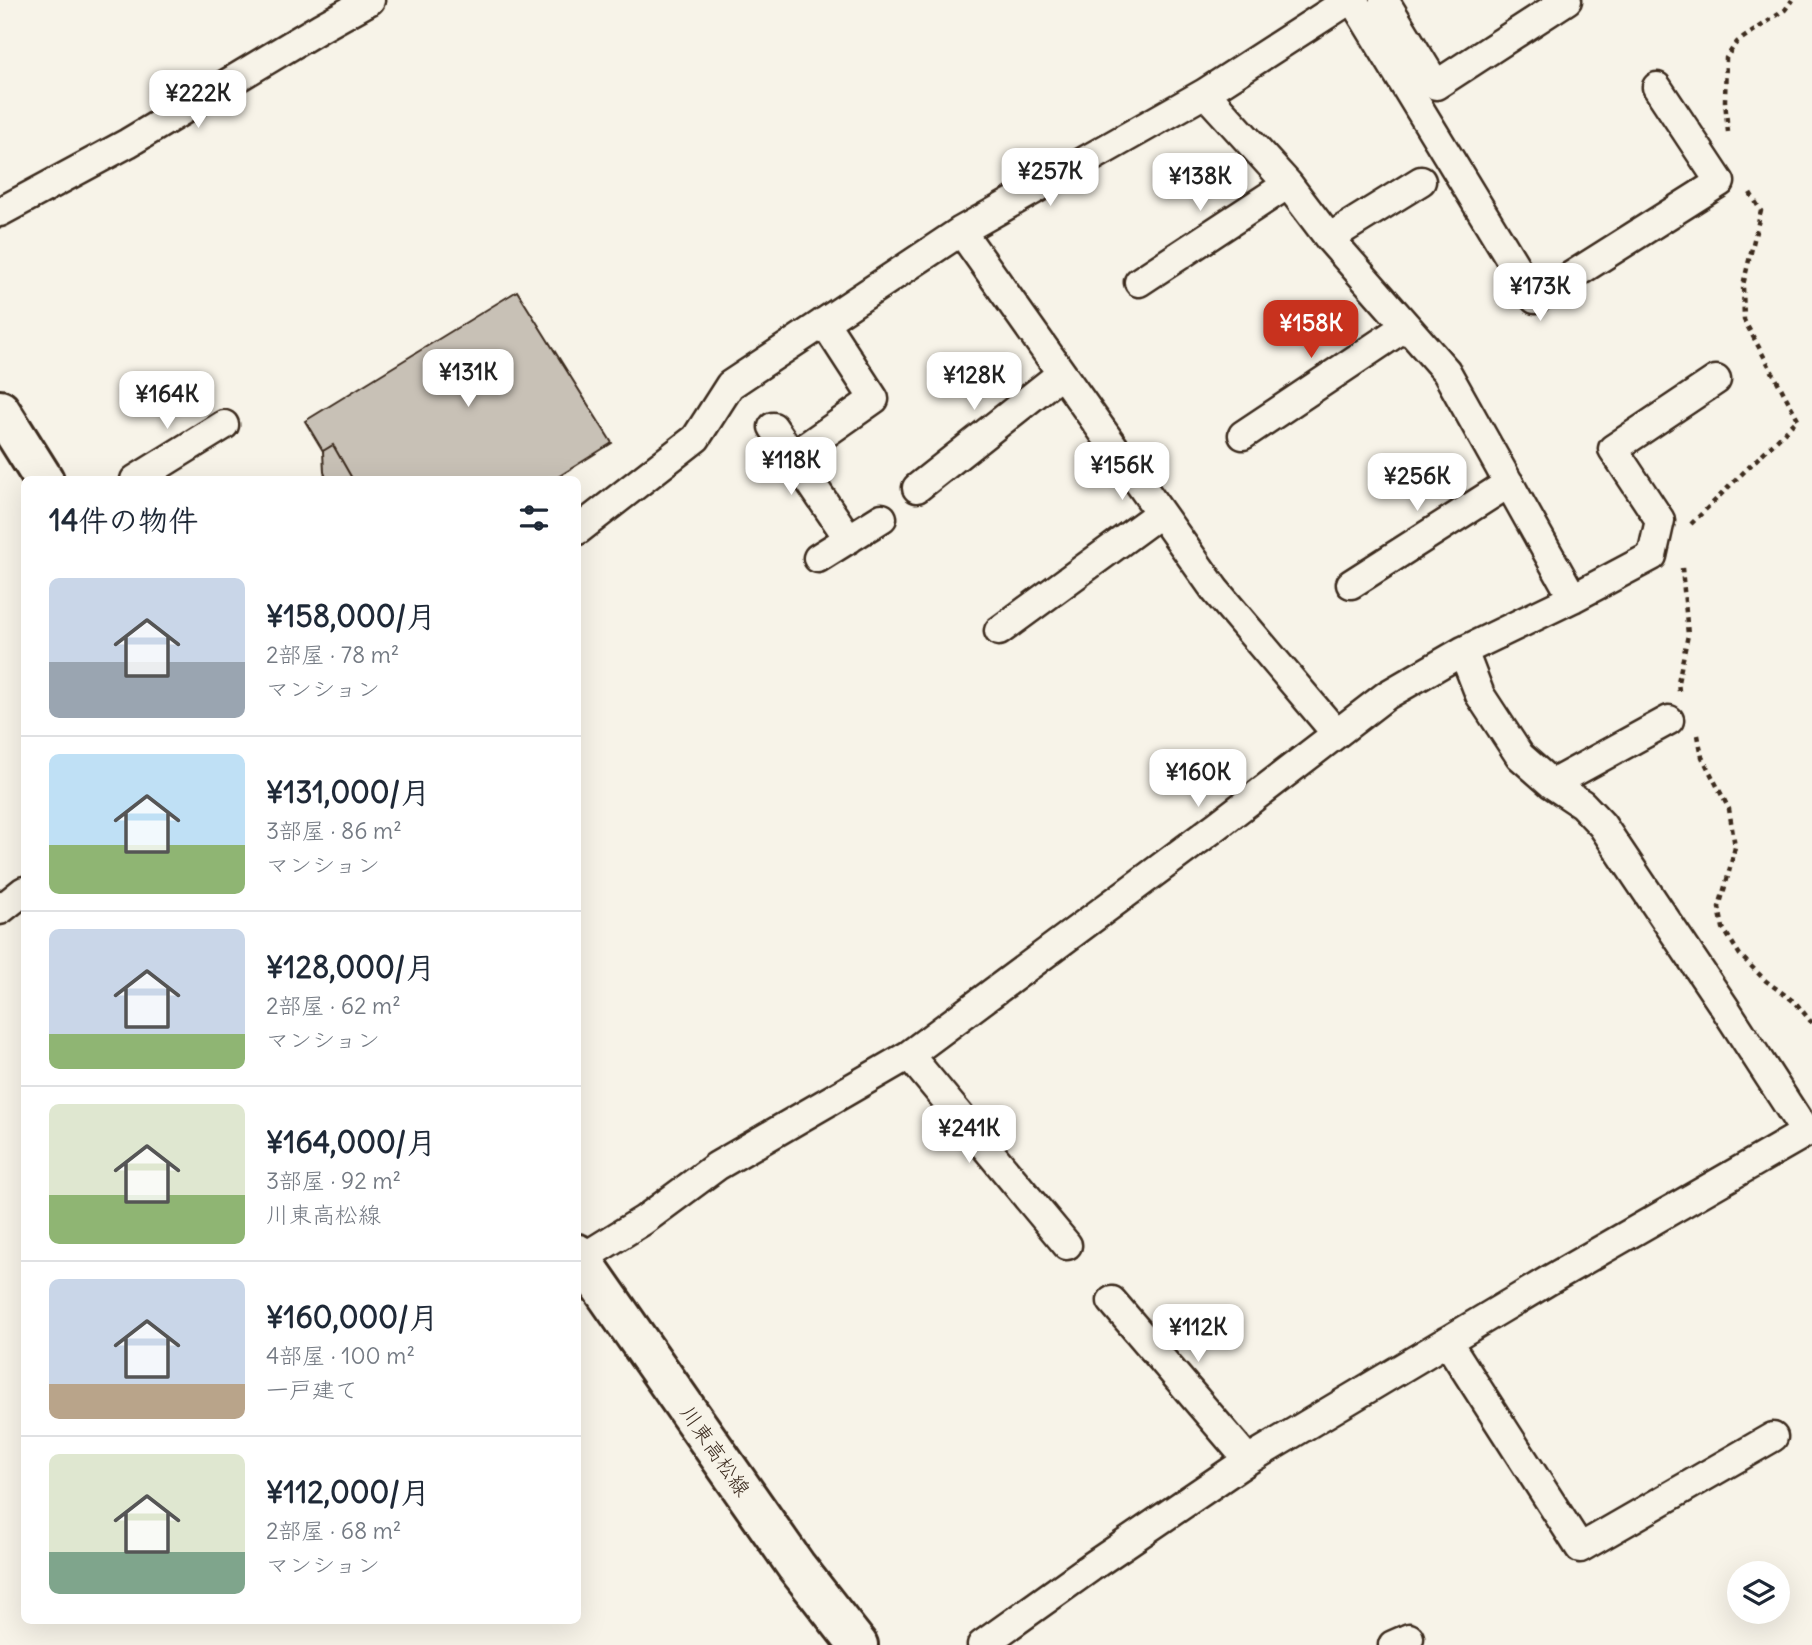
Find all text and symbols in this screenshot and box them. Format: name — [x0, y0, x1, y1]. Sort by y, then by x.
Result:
pin: ¥222K — [149, 71, 247, 130]
text: ¥222K — [165, 78, 231, 107]
pin: ¥257K — [1001, 148, 1099, 208]
pin: ¥138K — [1151, 154, 1249, 213]
text: ¥257K — [1018, 156, 1082, 185]
text: ¥138K — [1168, 161, 1232, 190]
pin: ¥173K — [1491, 264, 1589, 323]
text: ¥173K — [1509, 271, 1571, 300]
pin: ¥158K — [1262, 300, 1360, 360]
text: ¥158K — [1279, 308, 1343, 337]
pin: ¥131K — [419, 350, 517, 409]
pin: ¥128K — [925, 352, 1023, 412]
text: ¥131K — [439, 357, 497, 386]
text: ¥128K — [943, 360, 1005, 389]
pin: ¥164K — [118, 372, 216, 431]
text: ¥164K — [135, 379, 199, 408]
pin: ¥118K — [742, 438, 840, 497]
pin: ¥156K — [1073, 442, 1171, 502]
text: ¥118K — [761, 445, 821, 474]
text: ¥156K — [1090, 450, 1154, 479]
pin: ¥256K — [1368, 454, 1466, 513]
text: ¥256K — [1384, 461, 1450, 490]
icon: filters — [515, 499, 553, 537]
text: 14件の物件 — [49, 501, 198, 539]
text: ¥158,000/月 — [266, 597, 436, 635]
icon: home — [105, 606, 189, 690]
text: 2部屋 · 78 m² — [266, 640, 399, 669]
text: マンション — [266, 674, 380, 703]
pin: ¥160K — [1149, 750, 1247, 809]
text: ¥160K — [1165, 757, 1231, 786]
text: ¥131,000/月 — [266, 773, 430, 811]
icon: home — [105, 782, 189, 866]
text: 3部屋 · 86 m² — [266, 816, 402, 845]
text: マンション — [266, 850, 380, 879]
text: ¥128,000/月 — [266, 948, 435, 986]
icon: home — [105, 957, 189, 1041]
text: 2部屋 · 62 m² — [266, 991, 401, 1020]
text: マンション — [266, 1025, 380, 1054]
pin: ¥241K — [920, 1106, 1018, 1165]
text: ¥241K — [938, 1113, 1000, 1142]
text: ¥164,000/月 — [266, 1123, 436, 1161]
icon: home — [105, 1132, 189, 1216]
text: 3部屋 · 92 m² — [266, 1166, 401, 1195]
text: 川東高松線 — [266, 1200, 381, 1229]
text: ¥160,000/月 — [266, 1298, 439, 1336]
pin: ¥112K — [1149, 1304, 1247, 1364]
icon: home — [105, 1307, 189, 1391]
text: ¥112K — [1169, 1312, 1227, 1341]
text: 4部屋 · 100 m² — [266, 1341, 415, 1370]
text: 一戸建て — [266, 1375, 358, 1404]
street label: 川東高松線 — [674, 1400, 757, 1501]
text: ¥112,000/月 — [266, 1473, 430, 1511]
icon: home — [105, 1482, 189, 1566]
text: 2部屋 · 68 m² — [266, 1516, 401, 1545]
text: マンション — [266, 1550, 380, 1579]
map controls — [1727, 1561, 1790, 1624]
button: layers — [1727, 1561, 1790, 1624]

